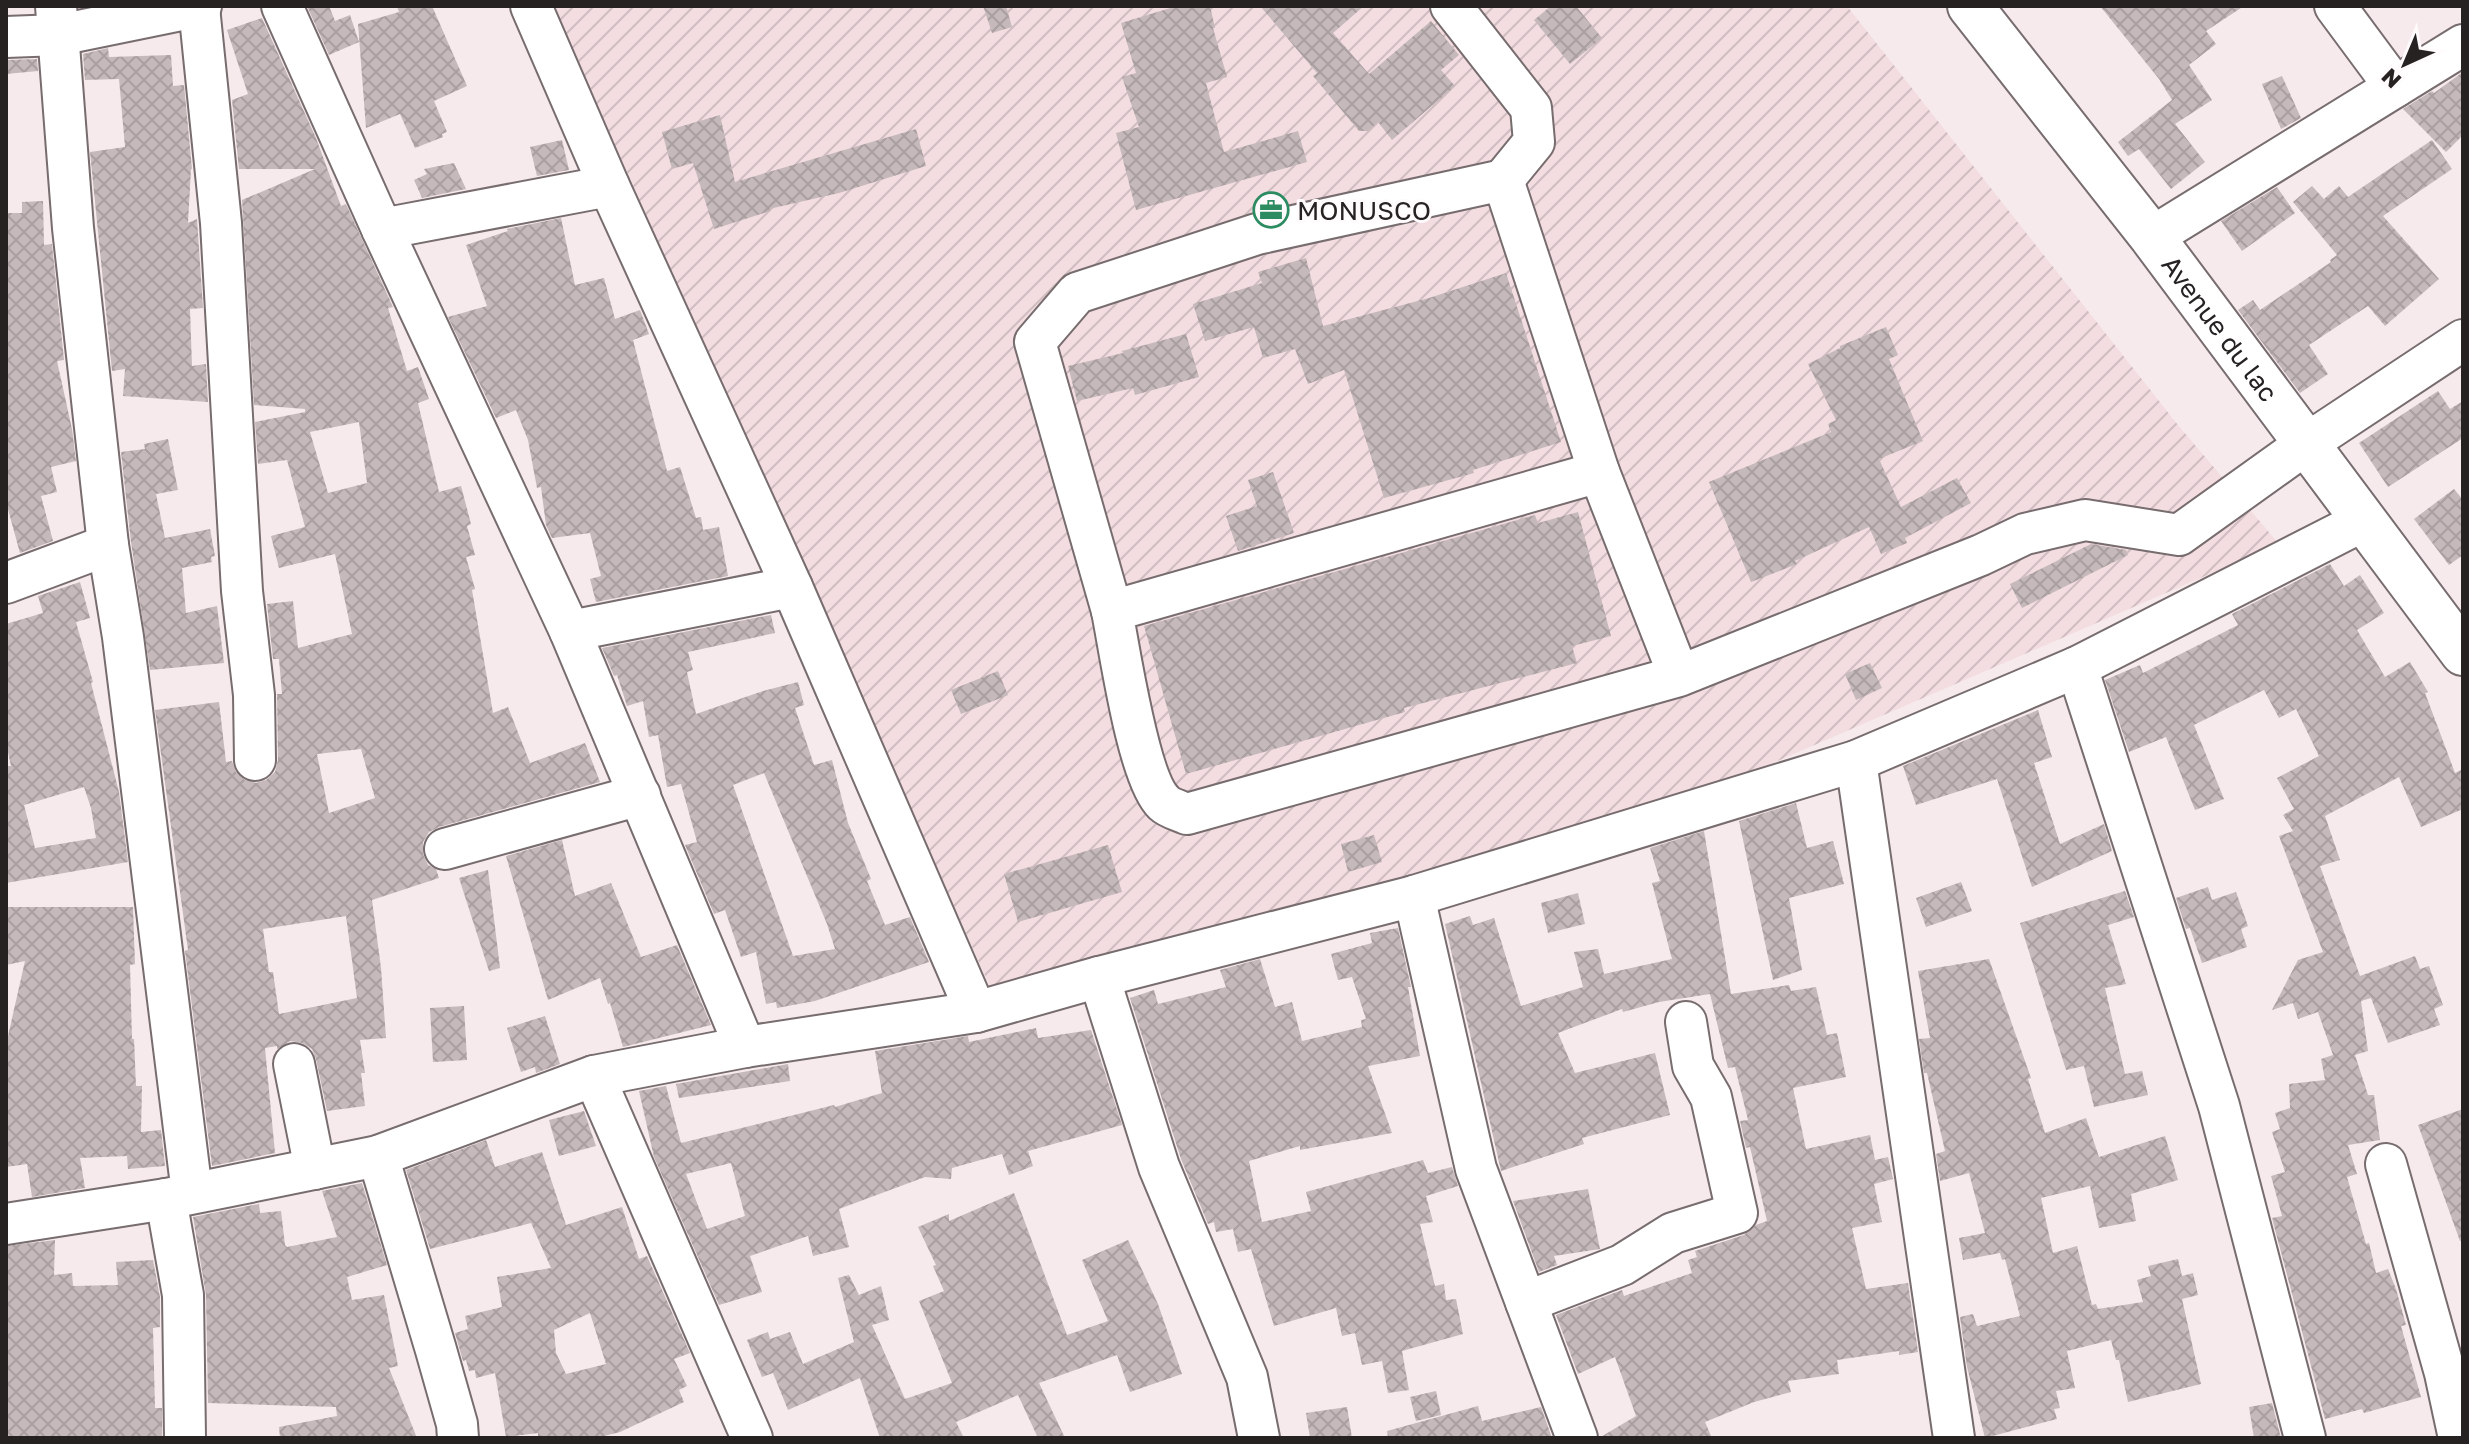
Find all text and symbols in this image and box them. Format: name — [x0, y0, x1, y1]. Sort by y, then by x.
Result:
north arrow — [2365, 24, 2445, 104]
text: N — [2375, 63, 2406, 94]
office icon: MONUSCO — [1252, 191, 1290, 229]
place label: MONUSCO — [1297, 195, 1431, 226]
street label: Avenue du lac — [2156, 249, 2285, 407]

